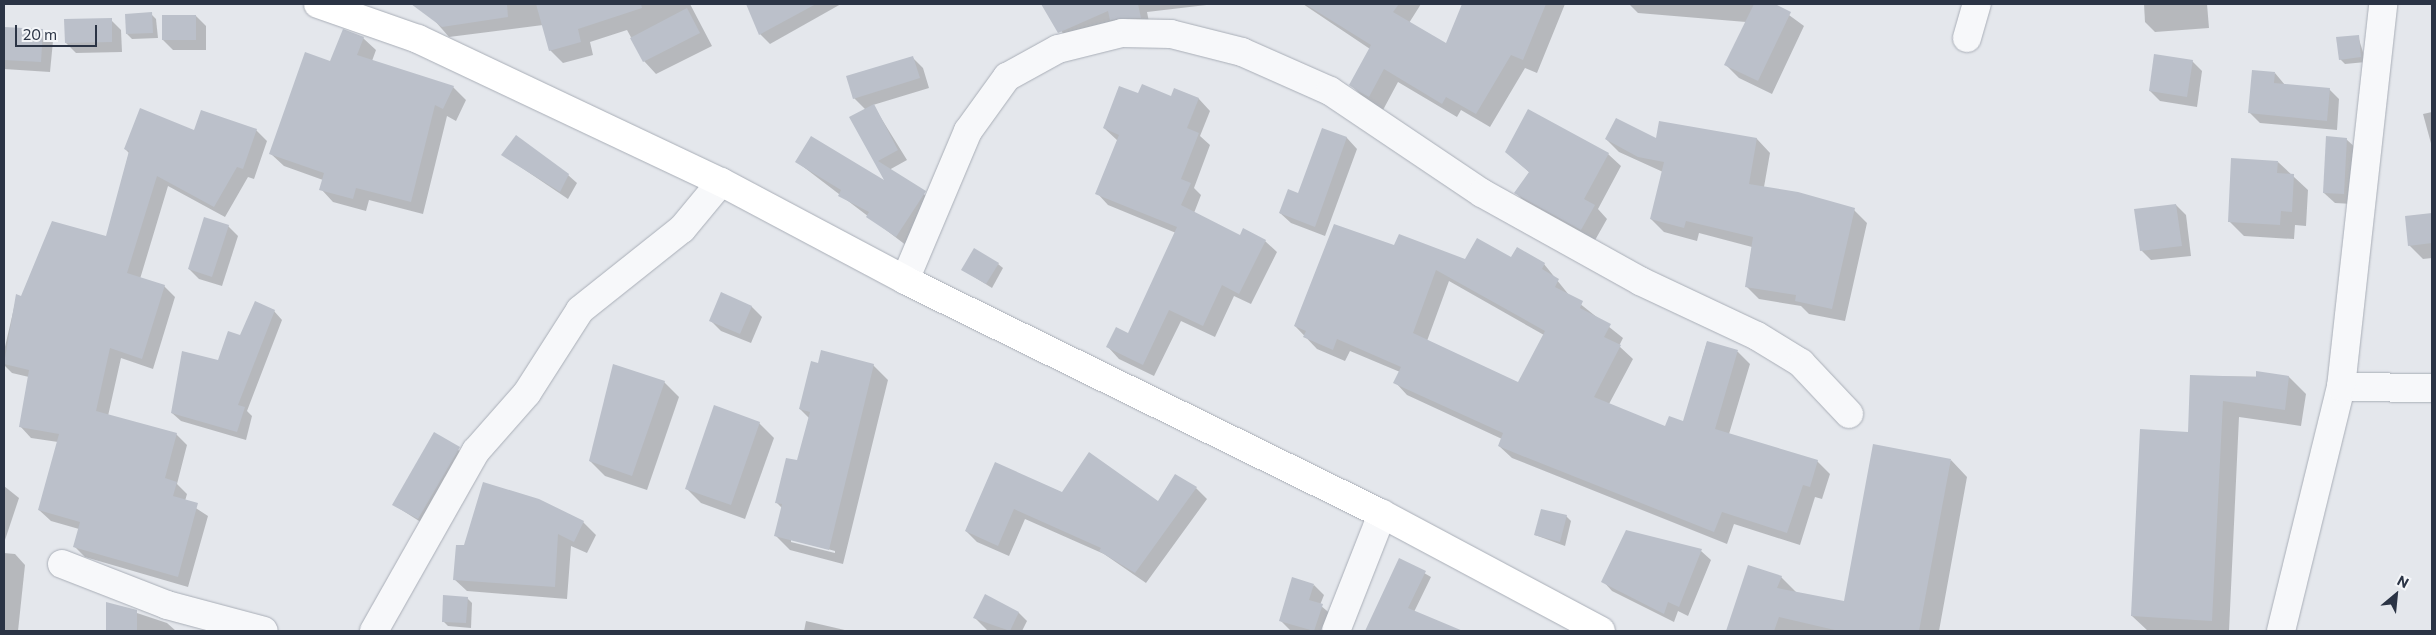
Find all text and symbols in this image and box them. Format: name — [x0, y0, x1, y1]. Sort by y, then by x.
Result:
scale bar — [18, 15, 100, 47]
text: 20 m — [23, 25, 57, 43]
north arrow — [2371, 570, 2421, 620]
text: N — [2395, 571, 2412, 591]

